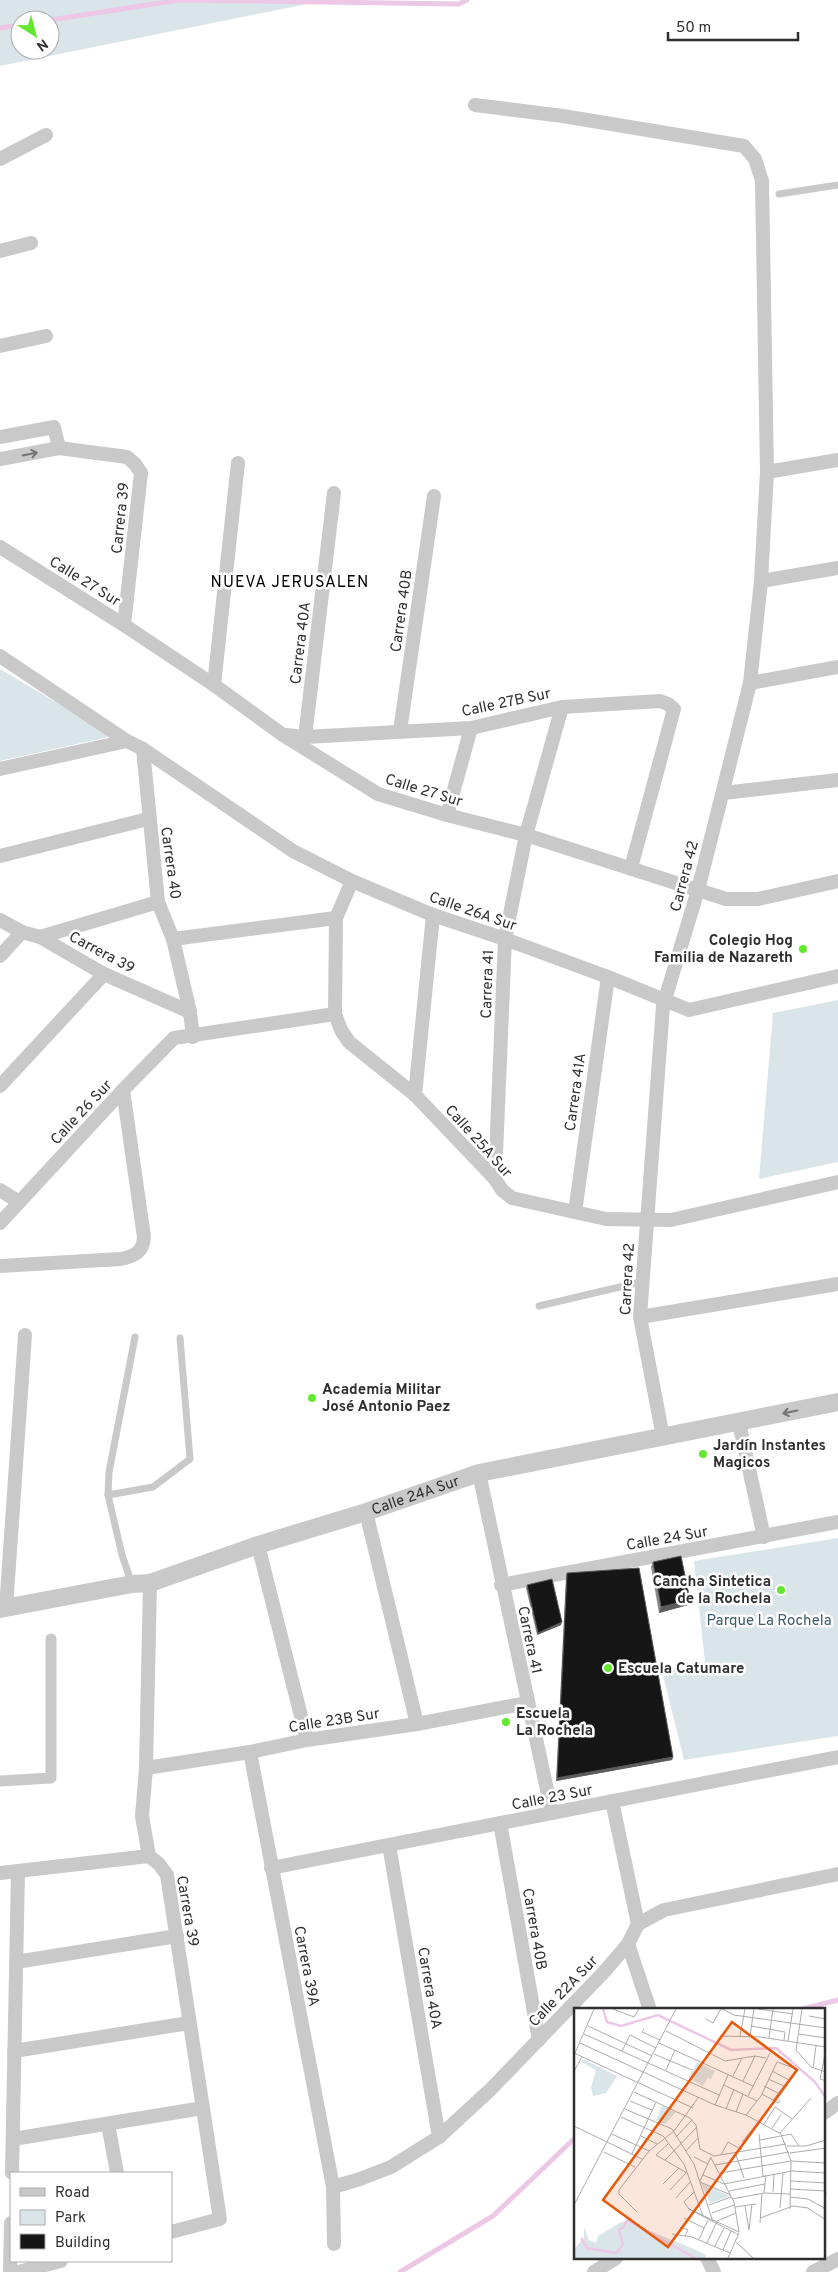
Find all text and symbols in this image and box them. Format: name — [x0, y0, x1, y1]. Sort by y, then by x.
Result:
north arrow — [10, 10, 60, 60]
scale bar — [668, 10, 798, 42]
text: 50 m — [676, 19, 711, 38]
text: N — [33, 34, 51, 54]
one-way arrow — [21, 448, 37, 458]
street label: Carrera 39 — [108, 481, 135, 555]
street label: Calle 27 Sur — [45, 553, 123, 612]
street label: Carrera 40B — [387, 569, 418, 654]
district label: NUEVA JERUSALEN — [211, 573, 369, 593]
street label: Carrera 40A — [287, 601, 316, 685]
street label: Calle 27B Sur — [460, 685, 553, 722]
street label: Calle 27 Sur — [382, 771, 465, 812]
street label: Carrera 40 — [155, 826, 184, 901]
street label: Carrera 42 — [667, 839, 704, 914]
street label: Calle 26A Sur — [426, 889, 519, 936]
street label: Carrera 39 — [65, 928, 137, 979]
place label: Colegio Hog Familia de Nazareth — [654, 932, 793, 968]
marker: Colegio Hog Familia de Nazareth — [797, 943, 809, 955]
street label: Carrera 41 — [478, 949, 499, 1019]
street label: Carrera 41A — [562, 1052, 591, 1133]
street label: Calle 26 Sur — [47, 1076, 117, 1150]
street label: Calle 25A Sur — [440, 1102, 516, 1183]
street label: Carrera 42 — [617, 1242, 640, 1316]
place label: Academia Militar José Antonio Paez — [322, 1381, 450, 1417]
marker: Academia Militar José Antonio Paez — [306, 1392, 318, 1404]
one-way arrow — [783, 1408, 799, 1417]
place label: Jardín Instantes Magicos — [713, 1437, 826, 1473]
marker: Jardín Instantes Magicos — [697, 1448, 709, 1460]
street label: Calle 24A Sur — [369, 1472, 462, 1520]
street label: Calle 24 Sur — [625, 1523, 710, 1556]
place label: Cancha Sintetica de la Rochela — [652, 1573, 771, 1609]
marker: Cancha Sintetica de la Rochela — [775, 1584, 787, 1596]
street label: Carrera 41 — [512, 1605, 545, 1676]
park label: Parque La Rochela — [706, 1612, 832, 1631]
place label: Escuela Catumare — [618, 1660, 744, 1679]
marker: Escuela Catumare — [602, 1662, 614, 1674]
street label: Calle 23B Sur — [287, 1705, 381, 1738]
place label: Escuela La Rochela — [516, 1705, 593, 1741]
marker: Escuela La Rochela — [500, 1716, 512, 1728]
street label: Calle 23 Sur — [510, 1781, 595, 1816]
street label: Carrera 39 — [171, 1874, 202, 1948]
street label: Carrera 40B — [517, 1887, 550, 1972]
street label: Carrera 39A — [288, 1924, 323, 2008]
street label: Carrera 40A — [412, 1946, 445, 2031]
street label: Calle 22A Sur — [525, 1952, 603, 2032]
inset map — [574, 2008, 826, 2260]
legend — [10, 2172, 172, 2262]
text: Road — [55, 2184, 90, 2203]
text: Park — [55, 2209, 86, 2228]
text: Building — [55, 2234, 110, 2253]

